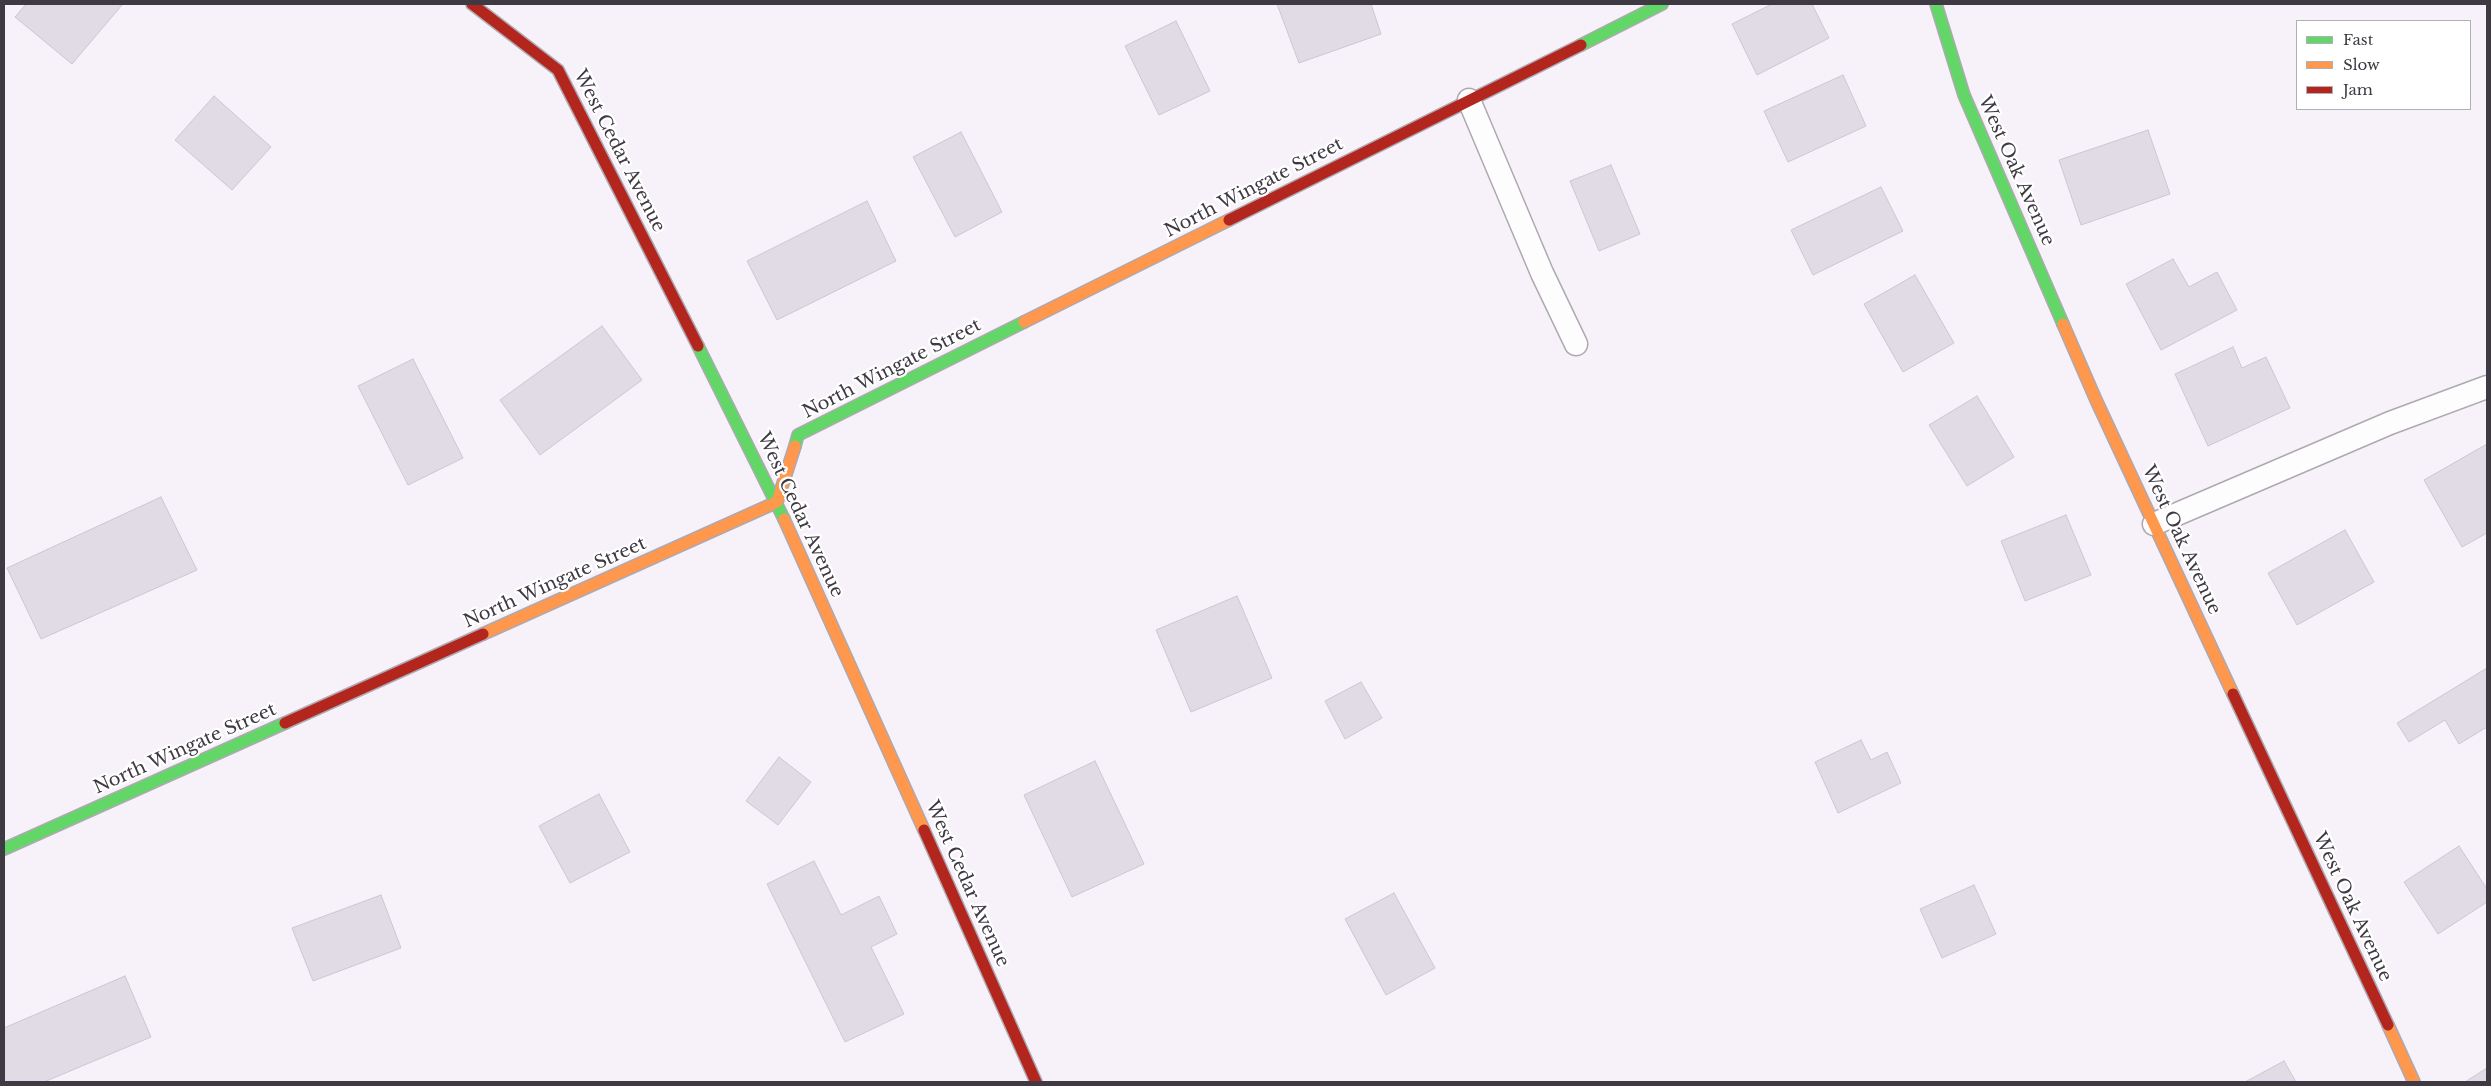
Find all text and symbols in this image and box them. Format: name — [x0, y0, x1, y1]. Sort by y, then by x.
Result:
legend — [2296, 20, 2471, 110]
text: Fast — [2343, 30, 2373, 49]
text: Slow — [2343, 55, 2380, 74]
street label: West Cedar Avenue — [569, 66, 669, 236]
text: Jam — [2343, 80, 2373, 99]
street label: West Oak Avenue — [1973, 93, 2059, 249]
street label: North Wingate Street — [1161, 134, 1347, 242]
street label: North Wingate Street — [799, 315, 985, 423]
street label: West Cedar Avenue — [752, 429, 848, 601]
street label: West Oak Avenue — [2137, 462, 2225, 618]
street label: North Wingate Street — [461, 533, 649, 633]
street label: North Wingate Street — [91, 699, 279, 799]
street label: West Cedar Avenue — [921, 798, 1013, 970]
street label: West Oak Avenue — [2308, 829, 2396, 985]

